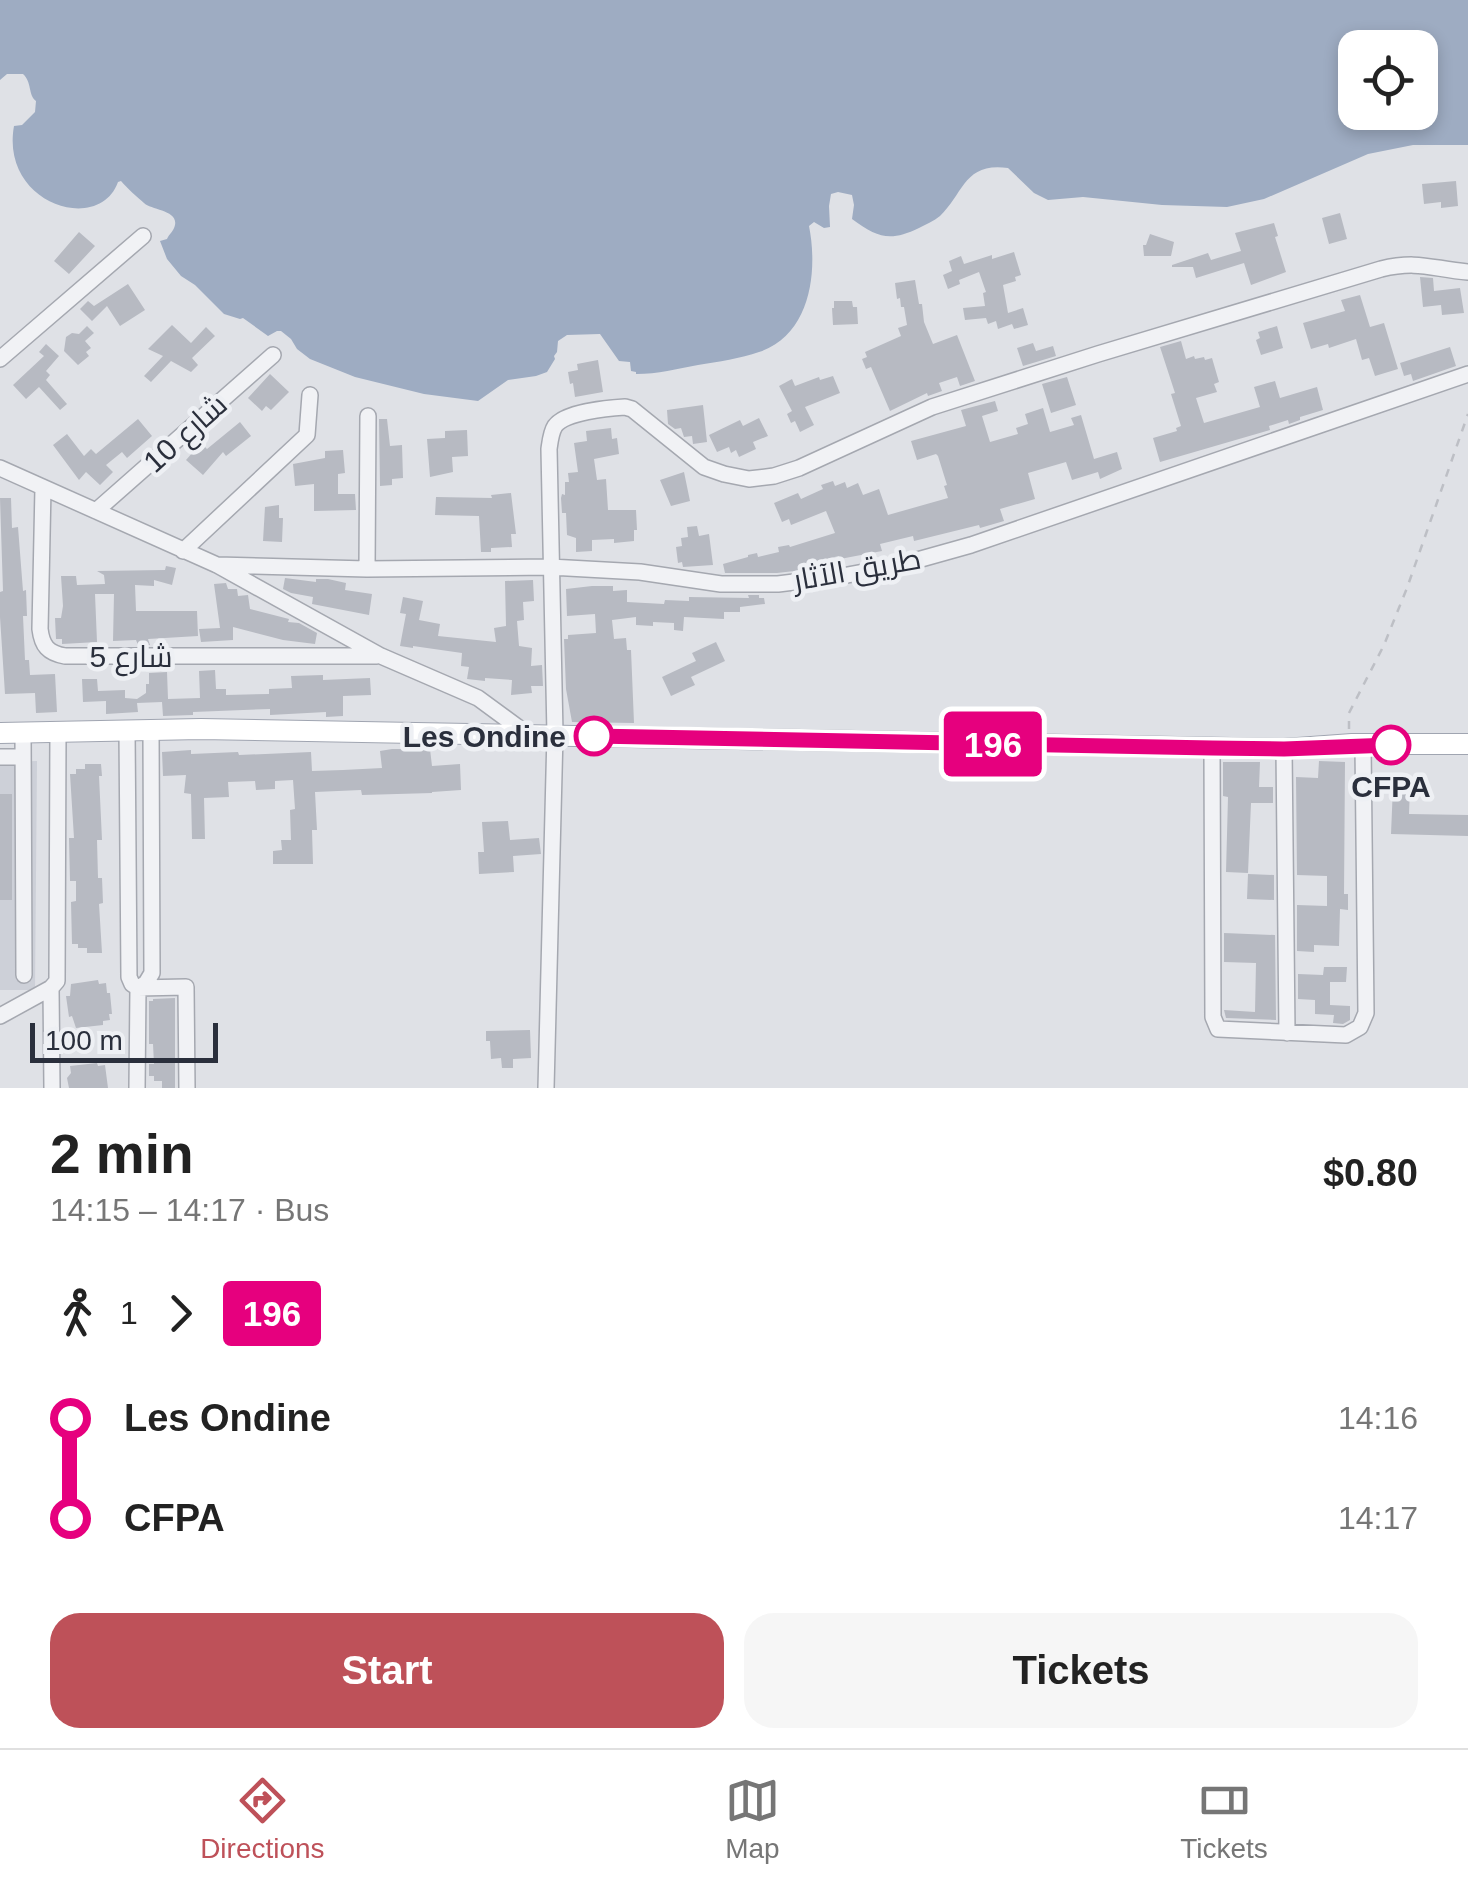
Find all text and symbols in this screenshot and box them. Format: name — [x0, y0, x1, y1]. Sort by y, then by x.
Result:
map controls — [1338, 30, 1438, 130]
button: locate — [1338, 30, 1438, 130]
street label: شارع 10 — [137, 387, 236, 482]
street label: طريق الآثار — [789, 542, 924, 599]
street label: شارع 5 — [89, 640, 173, 677]
line badge: 196 — [936, 712, 1050, 776]
marker: Les Ondine — [575, 717, 613, 755]
place label: Les Ondine — [403, 720, 566, 753]
text: 196 — [964, 725, 1022, 764]
marker: CFPA — [1372, 726, 1410, 764]
place label: CFPA — [1351, 770, 1431, 803]
scale bar — [30, 1018, 218, 1062]
text: 100 m — [45, 1025, 123, 1056]
text: 2 min — [50, 1123, 194, 1185]
text: $0.80 — [1323, 1152, 1418, 1194]
text: 14:15 – 14:17 · Bus — [50, 1192, 329, 1228]
icon: walk — [50, 1286, 105, 1341]
icon: forward — [153, 1286, 208, 1341]
text: 196 — [243, 1294, 301, 1333]
text: 1 — [120, 1295, 138, 1331]
text: Les Ondine — [124, 1397, 331, 1439]
text: 14:16 — [1338, 1400, 1418, 1436]
text: CFPA — [124, 1497, 225, 1539]
text: 14:17 — [1338, 1500, 1418, 1536]
button: Start — [50, 1613, 724, 1728]
button: Tickets — [744, 1613, 1418, 1728]
tab: Directions — [200, 1773, 325, 1865]
tab: Map — [725, 1773, 780, 1865]
tab: Tickets — [1180, 1773, 1268, 1865]

